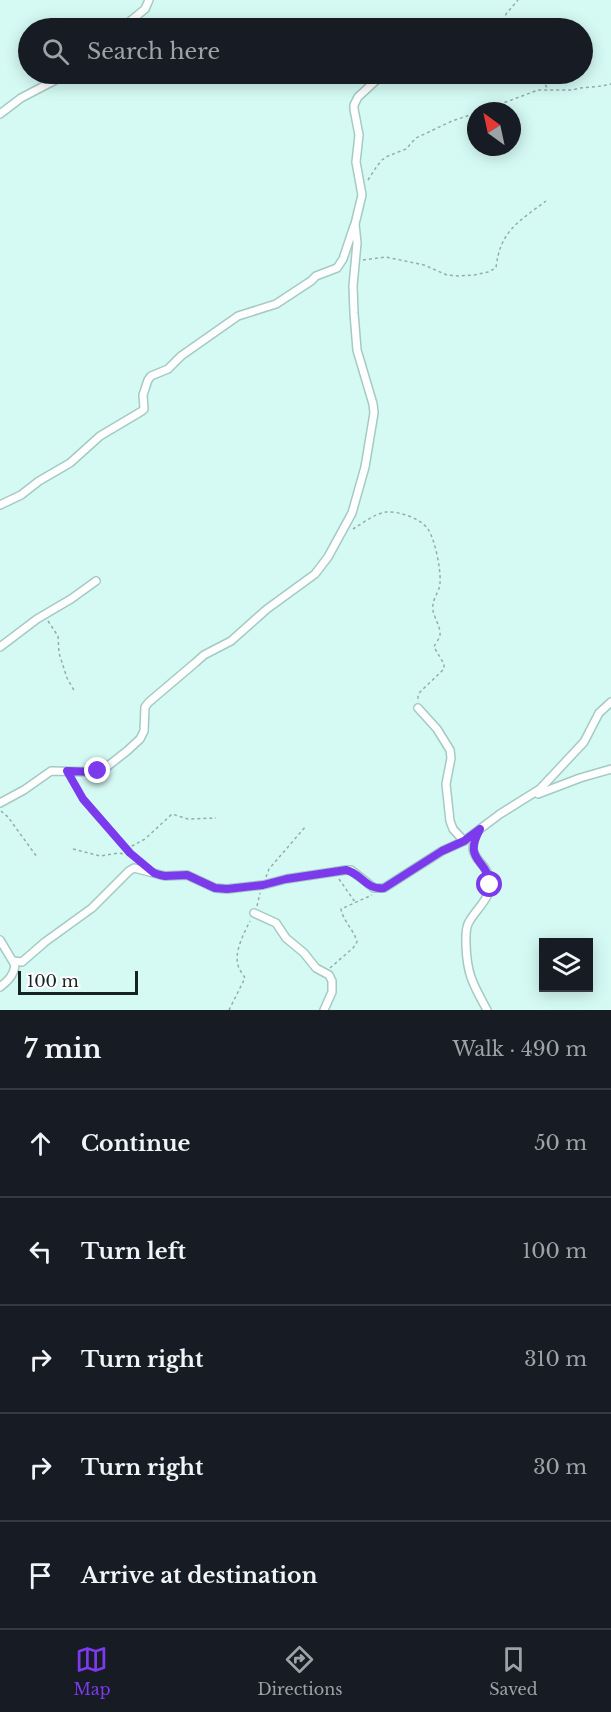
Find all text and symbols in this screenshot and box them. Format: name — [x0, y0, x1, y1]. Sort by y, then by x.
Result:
search box — [18, 18, 593, 84]
icon: search — [39, 35, 72, 68]
text: Search here — [87, 38, 220, 65]
north arrow — [467, 102, 521, 156]
route end — [84, 757, 110, 783]
route start — [476, 871, 502, 897]
map controls — [539, 938, 593, 992]
button: layers — [539, 938, 593, 992]
scale bar — [18, 968, 138, 995]
text: 100 m — [27, 971, 79, 991]
text: 7 min — [24, 1033, 101, 1065]
text: Walk · 490 m — [452, 1037, 587, 1061]
icon: ahead — [24, 1127, 57, 1160]
text: Continue — [81, 1130, 190, 1157]
text: 50 m — [534, 1131, 587, 1155]
icon: left — [24, 1235, 57, 1268]
text: Turn left — [81, 1238, 186, 1265]
text: 100 m — [522, 1239, 587, 1263]
icon: right — [24, 1343, 57, 1376]
text: Turn right — [81, 1346, 203, 1373]
text: 310 m — [524, 1347, 587, 1371]
icon: right — [24, 1451, 57, 1484]
text: Turn right — [81, 1454, 203, 1481]
text: 30 m — [533, 1455, 587, 1479]
icon: arrive — [24, 1559, 57, 1592]
text: Arrive at destination — [81, 1562, 318, 1589]
tab: Map — [73, 1643, 111, 1699]
tab: Directions — [257, 1643, 342, 1699]
tab: Saved — [489, 1643, 538, 1699]

